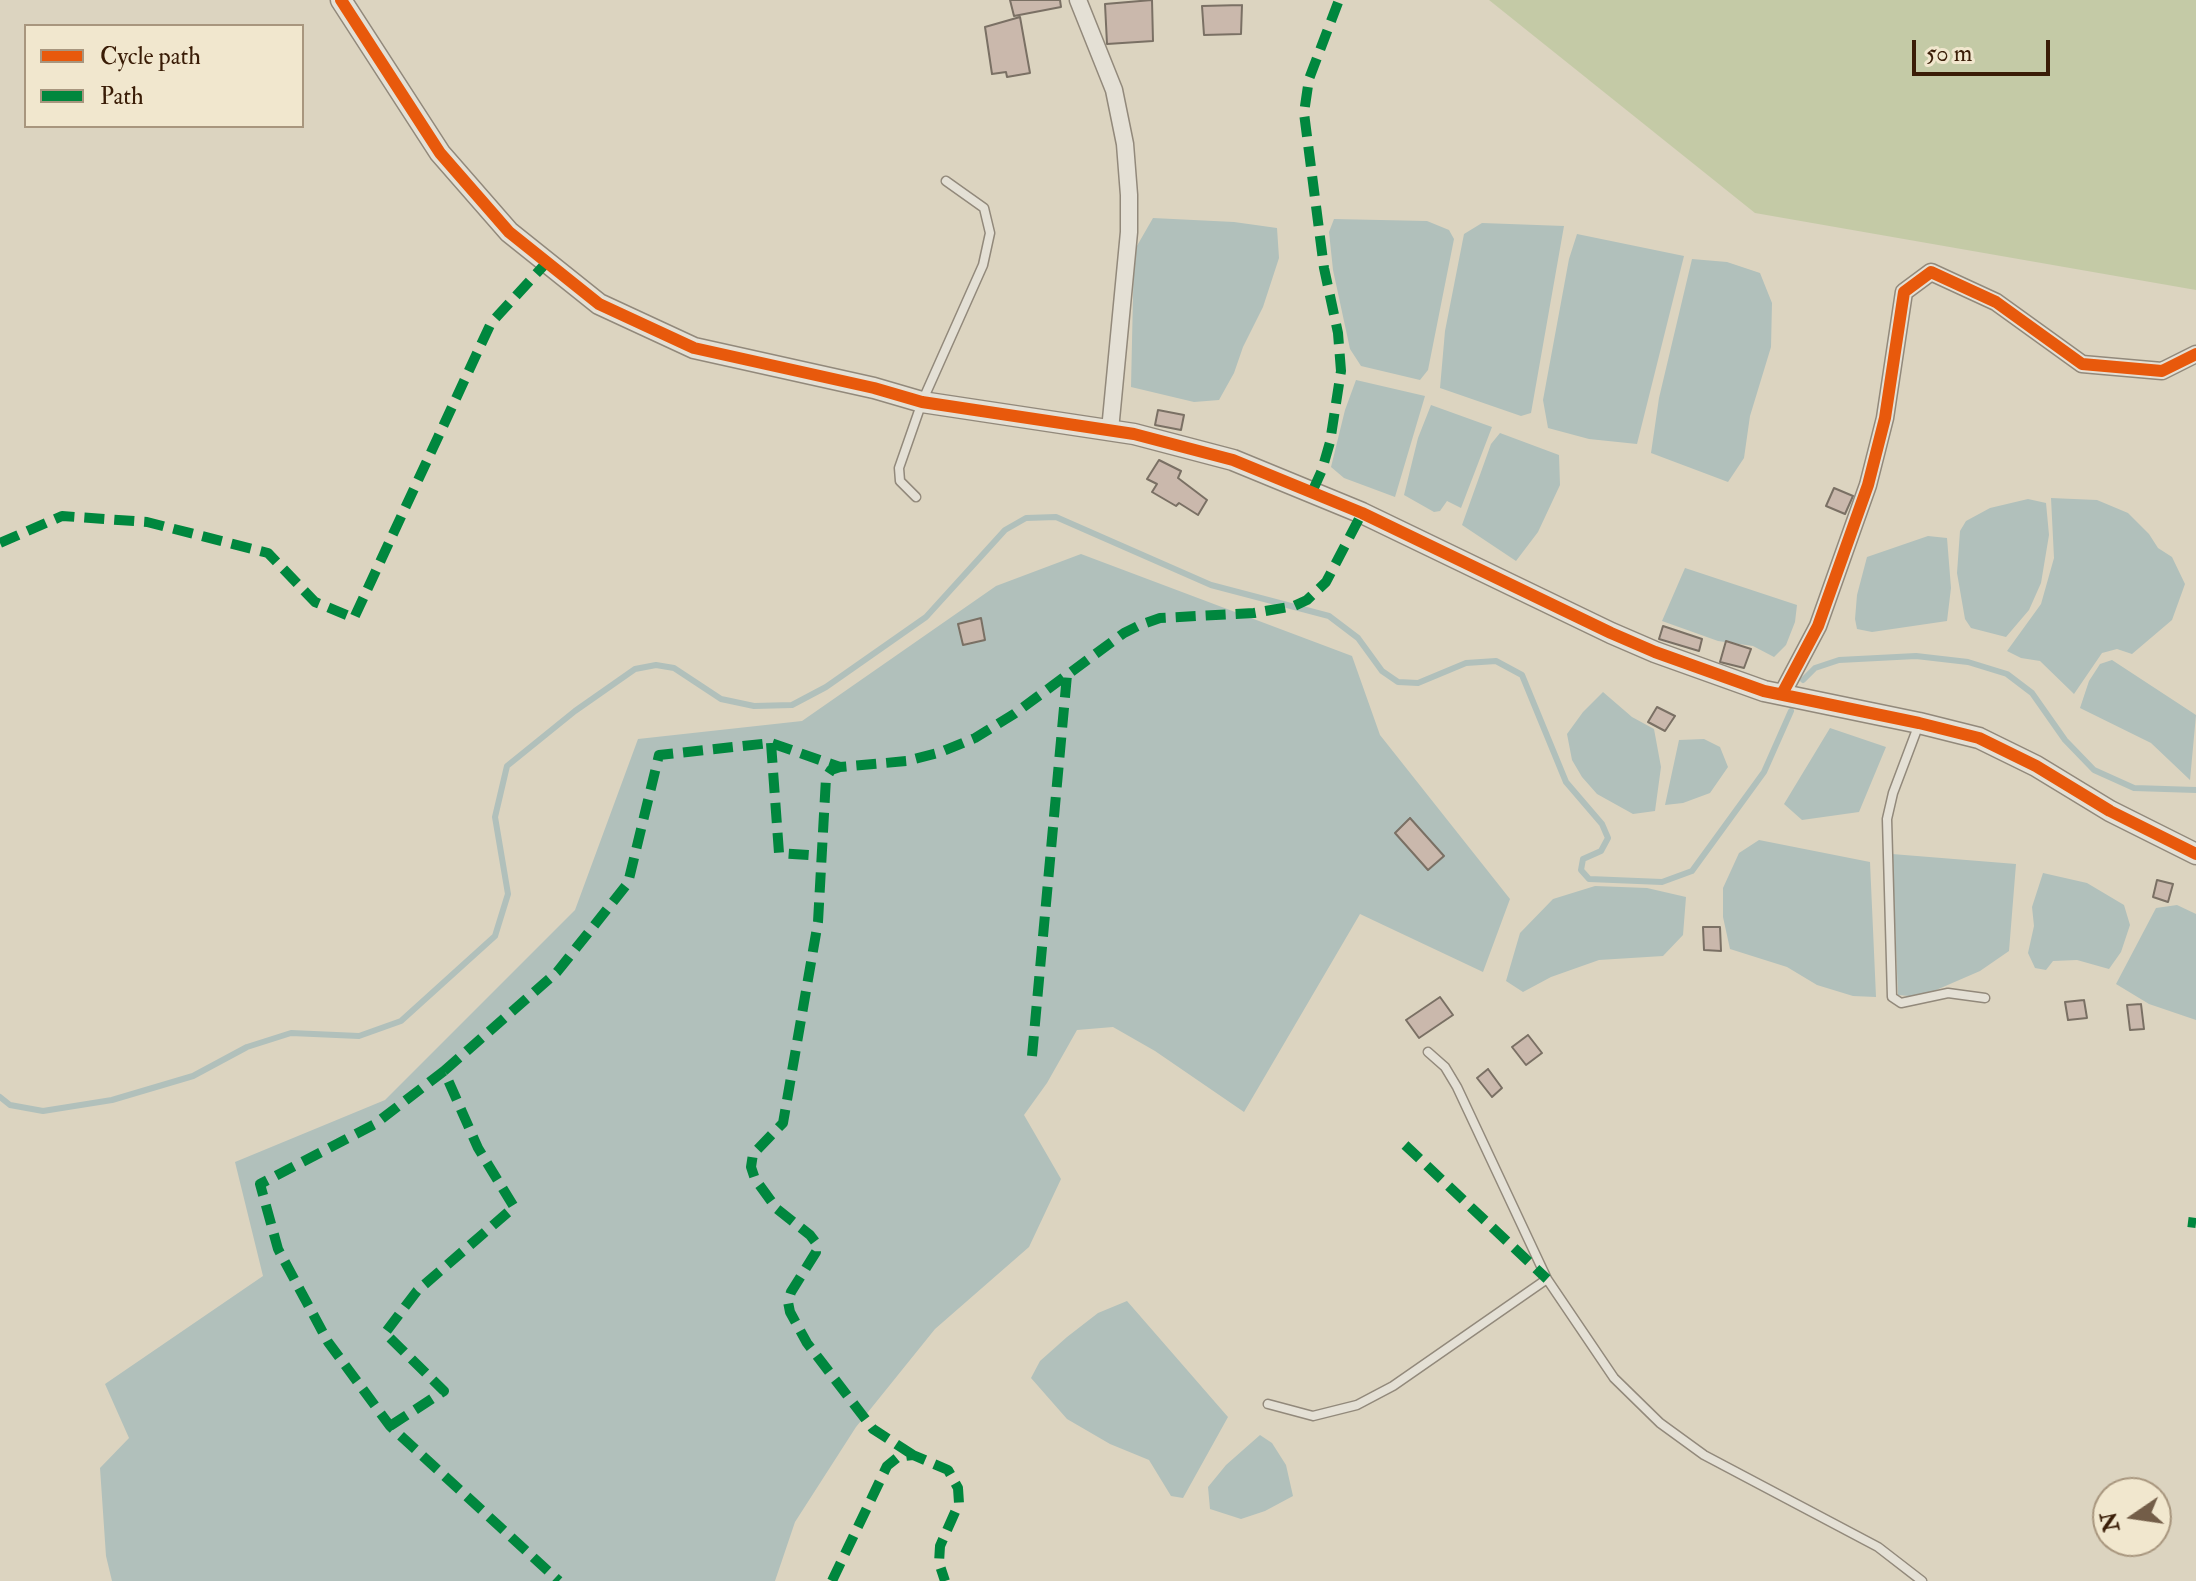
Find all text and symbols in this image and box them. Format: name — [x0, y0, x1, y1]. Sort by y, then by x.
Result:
legend — [24, 24, 304, 128]
scale bar — [1916, 24, 2054, 74]
text: 50 m — [1926, 38, 1972, 69]
text: Cycle path — [100, 41, 201, 72]
text: Path — [100, 81, 144, 112]
north arrow — [2092, 1477, 2172, 1557]
text: N — [2095, 1509, 2126, 1535]

